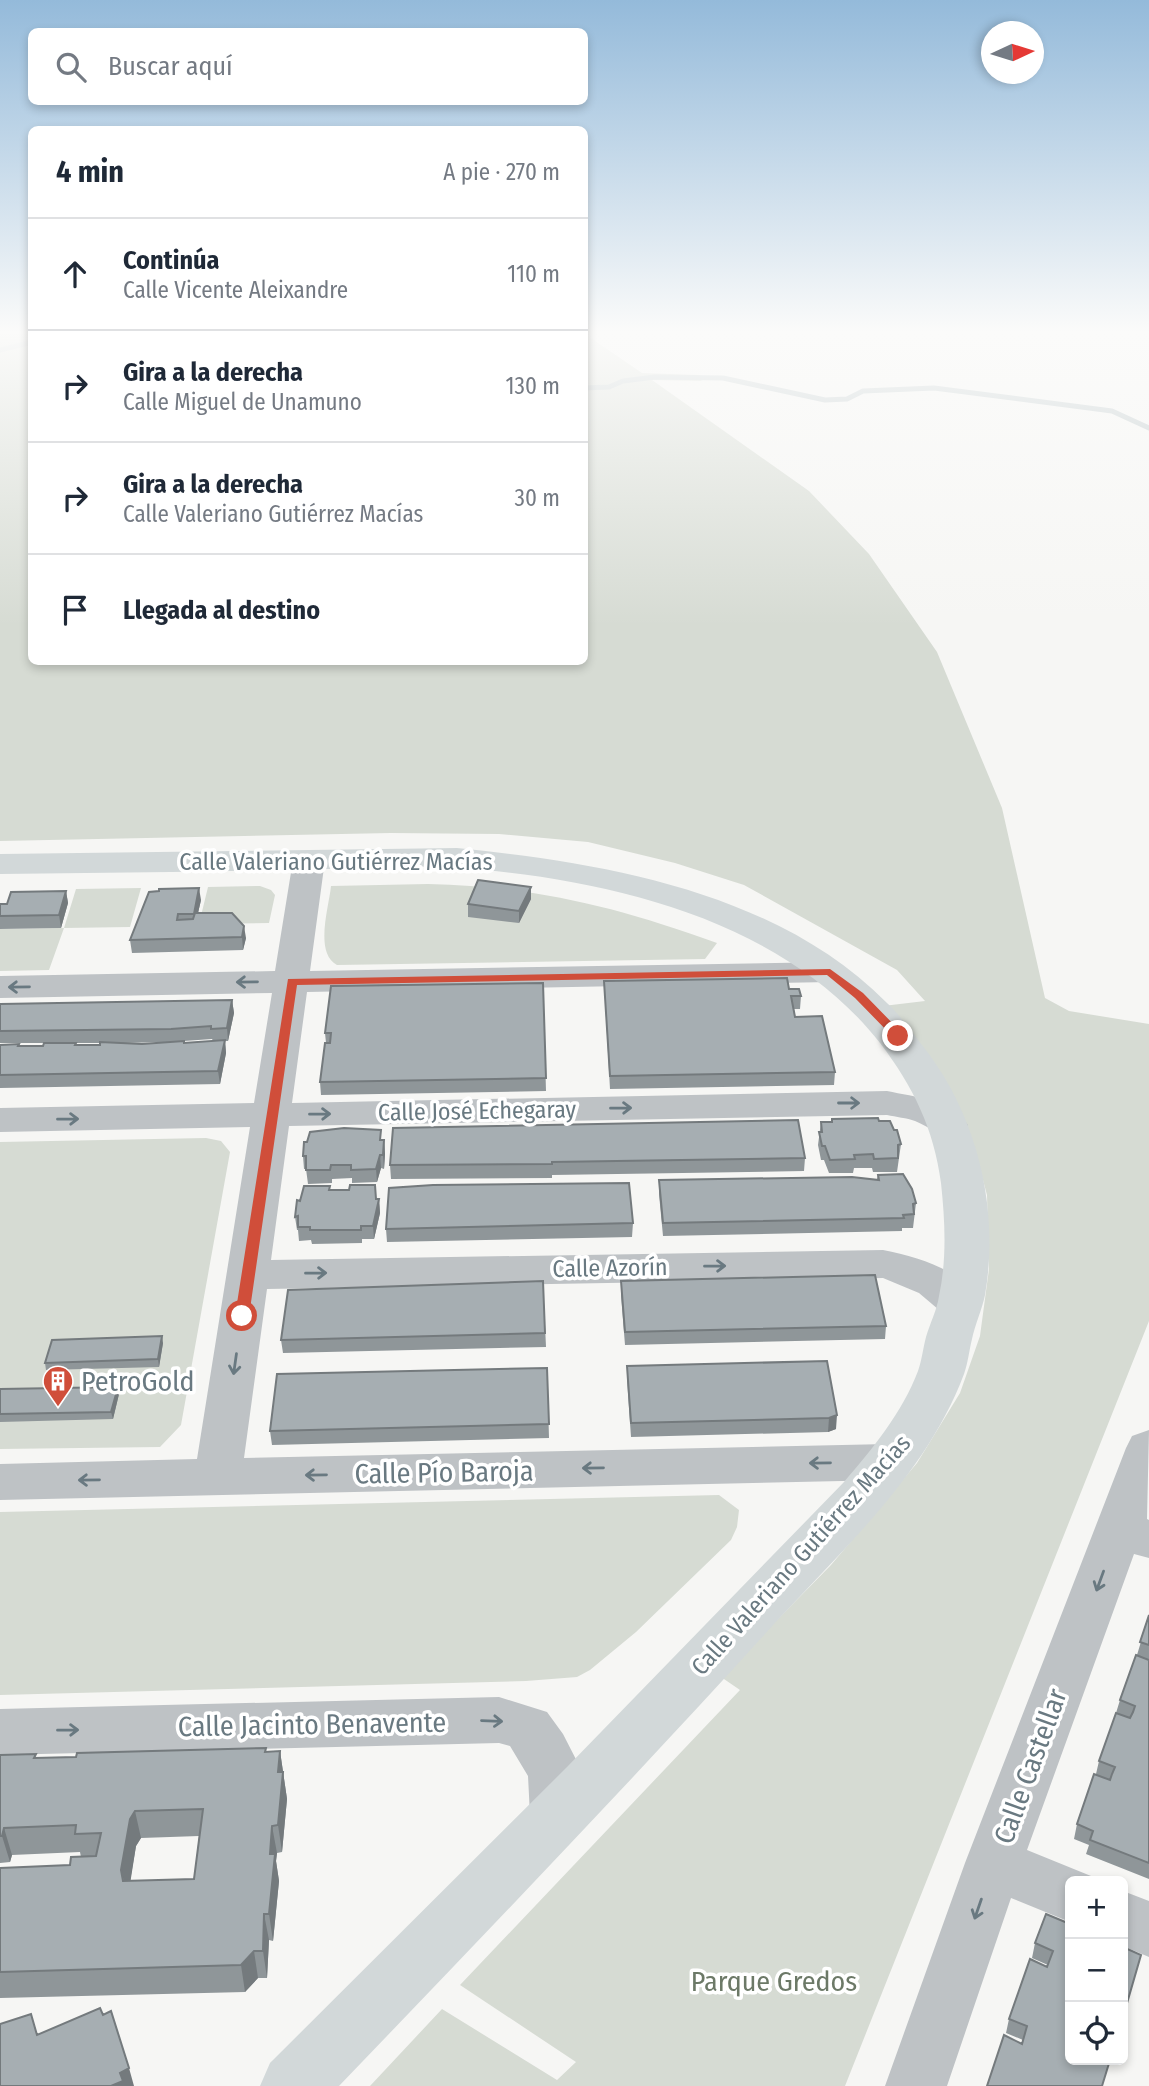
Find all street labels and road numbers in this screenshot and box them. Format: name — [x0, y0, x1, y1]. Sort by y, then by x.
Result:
street label: Calle Valeriano Gutiérrez Macías — [179, 848, 493, 876]
street label: Calle José Echegaray — [378, 1095, 577, 1127]
street label: Calle Azorín — [552, 1253, 668, 1283]
street label: Calle Valeriano Gutiérrez Macías — [686, 1429, 916, 1681]
street label: Calle Pío Baroja — [354, 1454, 534, 1491]
street label: Calle Castellar — [987, 1684, 1074, 1848]
street label: Calle Jacinto Benavente — [178, 1706, 446, 1743]

